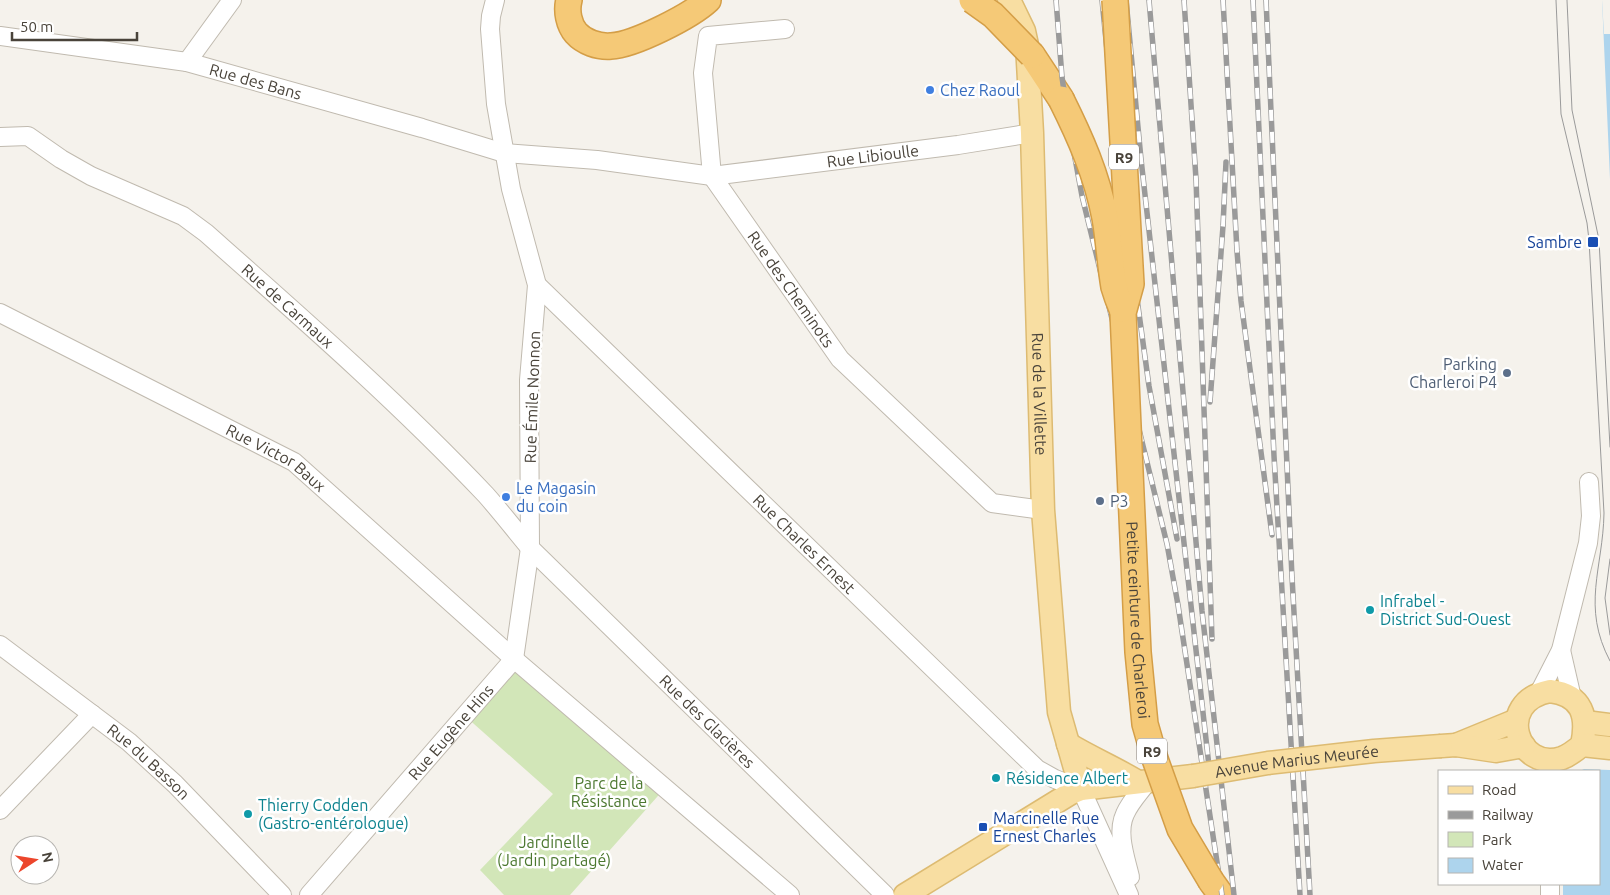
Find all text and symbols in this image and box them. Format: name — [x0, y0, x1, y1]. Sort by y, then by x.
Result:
scale bar — [12, 10, 138, 42]
text: 50 m — [20, 18, 53, 35]
street label: Rue des Bans — [207, 60, 304, 103]
place label: Chez Raoul — [940, 81, 1020, 99]
marker: Chez Raoul — [924, 84, 936, 96]
street label: Rue Libioulle — [826, 141, 920, 170]
road number: R9 — [1109, 144, 1139, 170]
street label: Rue des Cheminots — [744, 227, 838, 351]
place label: Sambre — [1527, 233, 1582, 251]
marker: Sambre — [1586, 235, 1600, 249]
street label: Rue de Carmaux — [238, 260, 337, 351]
street label: Rue Émile Nonnon — [519, 330, 543, 464]
street label: Rue de la Villette — [1029, 332, 1050, 456]
place label: Parking Charleroi P4 — [1409, 355, 1497, 391]
marker: Parking Charleroi P4 — [1501, 367, 1513, 379]
street label: Rue Victor Baux — [223, 420, 330, 495]
place label: Le Magasin du coin — [516, 479, 596, 515]
street label: Rue Charles Ernest — [750, 490, 859, 598]
marker: Le Magasin du coin — [500, 491, 512, 503]
place label: P3 — [1110, 492, 1129, 510]
marker: P3 — [1094, 495, 1106, 507]
street label: Petite ceinture de Charleroi — [1123, 521, 1153, 720]
place label: Infrabel - District Sud-Ouest — [1380, 592, 1512, 628]
marker: Infrabel - District Sud-Ouest — [1364, 604, 1376, 616]
street label: Rue des Glacières — [656, 671, 758, 772]
street label: Rue Eugène Hins — [404, 681, 497, 783]
street label: Rue du Basson — [104, 720, 194, 803]
road number: R9 — [1137, 738, 1167, 764]
street label: Avenue Marius Meurée — [1214, 742, 1379, 781]
place label: Résidence Albert — [1006, 769, 1129, 787]
legend — [1438, 770, 1600, 885]
marker: Résidence Albert — [990, 772, 1002, 784]
park label: Parc de la Résistance — [571, 774, 647, 810]
text: Road — [1482, 781, 1517, 798]
place label: Thierry Codden (Gastro-entérologue) — [258, 796, 409, 833]
text: Railway — [1482, 806, 1533, 823]
marker: Thierry Codden (Gastro-entérologue) — [242, 808, 254, 820]
place label: Marcinelle Rue Ernest Charles — [993, 809, 1099, 845]
marker: Marcinelle Rue Ernest Charles — [977, 821, 989, 833]
text: Park — [1482, 831, 1512, 848]
park label: Jardinelle (Jardin partagé) — [497, 833, 611, 870]
north arrow — [10, 835, 60, 885]
text: N — [39, 851, 57, 864]
text: Water — [1482, 856, 1523, 873]

